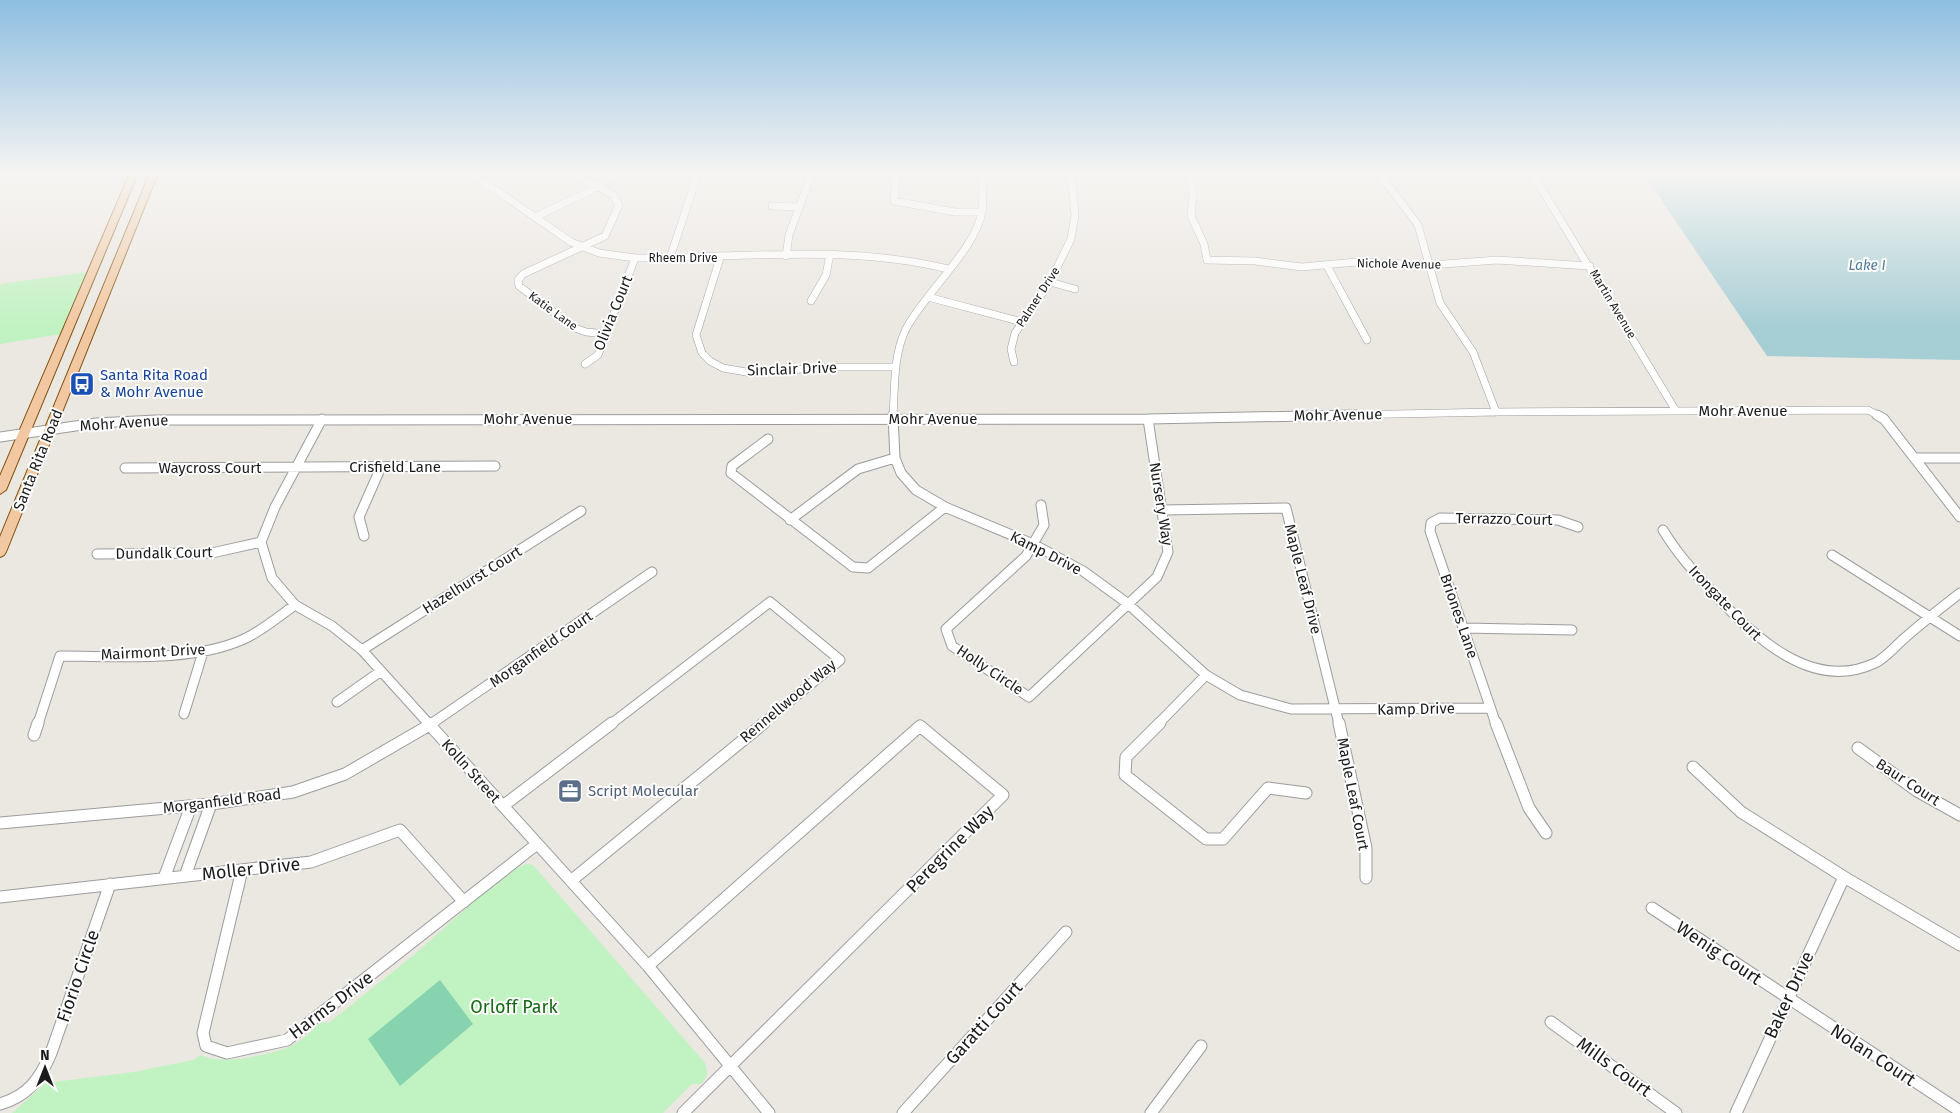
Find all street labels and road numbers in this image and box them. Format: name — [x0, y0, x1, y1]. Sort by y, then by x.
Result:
street label: Rheem Drive — [649, 251, 717, 265]
street label: Nichole Avenue — [1357, 256, 1441, 272]
street label: Palmer Drive — [1013, 264, 1063, 330]
street label: Martin Avenue — [1587, 267, 1639, 341]
street label: Olivia Court — [590, 272, 636, 353]
street label: Katie Lane — [526, 289, 580, 333]
street label: Sinclair Drive — [747, 358, 837, 380]
street label: Mohr Avenue — [1699, 402, 1787, 420]
street label: Mohr Avenue — [1293, 405, 1383, 425]
street label: Santa Rita Road — [9, 407, 67, 513]
street label: Mohr Avenue — [484, 410, 572, 428]
street label: Mohr Avenue — [889, 410, 977, 428]
street label: Mohr Avenue — [79, 411, 169, 435]
street label: Crisfield Lane — [349, 458, 441, 476]
street label: Waycross Court — [158, 459, 262, 477]
street label: Nursery Way — [1146, 461, 1177, 548]
street label: Terrazzo Court — [1455, 509, 1553, 529]
street label: Maple Leaf Drive — [1281, 522, 1325, 636]
street label: Kamp Drive — [1007, 527, 1085, 579]
street label: Hazelhurst Court — [419, 542, 525, 618]
street label: Dundalk Court — [115, 543, 213, 563]
street label: Irongate Court — [1685, 562, 1766, 645]
street label: Briones Lane — [1436, 571, 1482, 661]
street label: Morganfield Court — [486, 607, 596, 691]
street label: Mairmont Drive — [100, 640, 206, 664]
street label: Holly Circle — [953, 641, 1027, 699]
street label: Rennellwood Way — [736, 655, 840, 746]
street label: Kamp Drive — [1377, 699, 1455, 719]
street label: Kolln Street — [438, 735, 505, 807]
street label: Maple Leaf Court — [1333, 736, 1373, 852]
street label: Baur Court — [1873, 755, 1944, 810]
street label: Morganfield Road — [162, 785, 282, 817]
street label: Peregrine Way — [902, 800, 999, 897]
street label: Moller Drive — [201, 853, 301, 885]
street label: Wenig Court — [1672, 916, 1766, 990]
street label: Fiorio Circle — [52, 927, 104, 1025]
street label: Baker Drive — [1759, 948, 1819, 1042]
street label: Harms Drive — [285, 966, 377, 1044]
street label: Garatti Court — [941, 977, 1027, 1069]
street label: Nolan Court — [1826, 1019, 1920, 1091]
street label: Mills Court — [1572, 1033, 1656, 1102]

